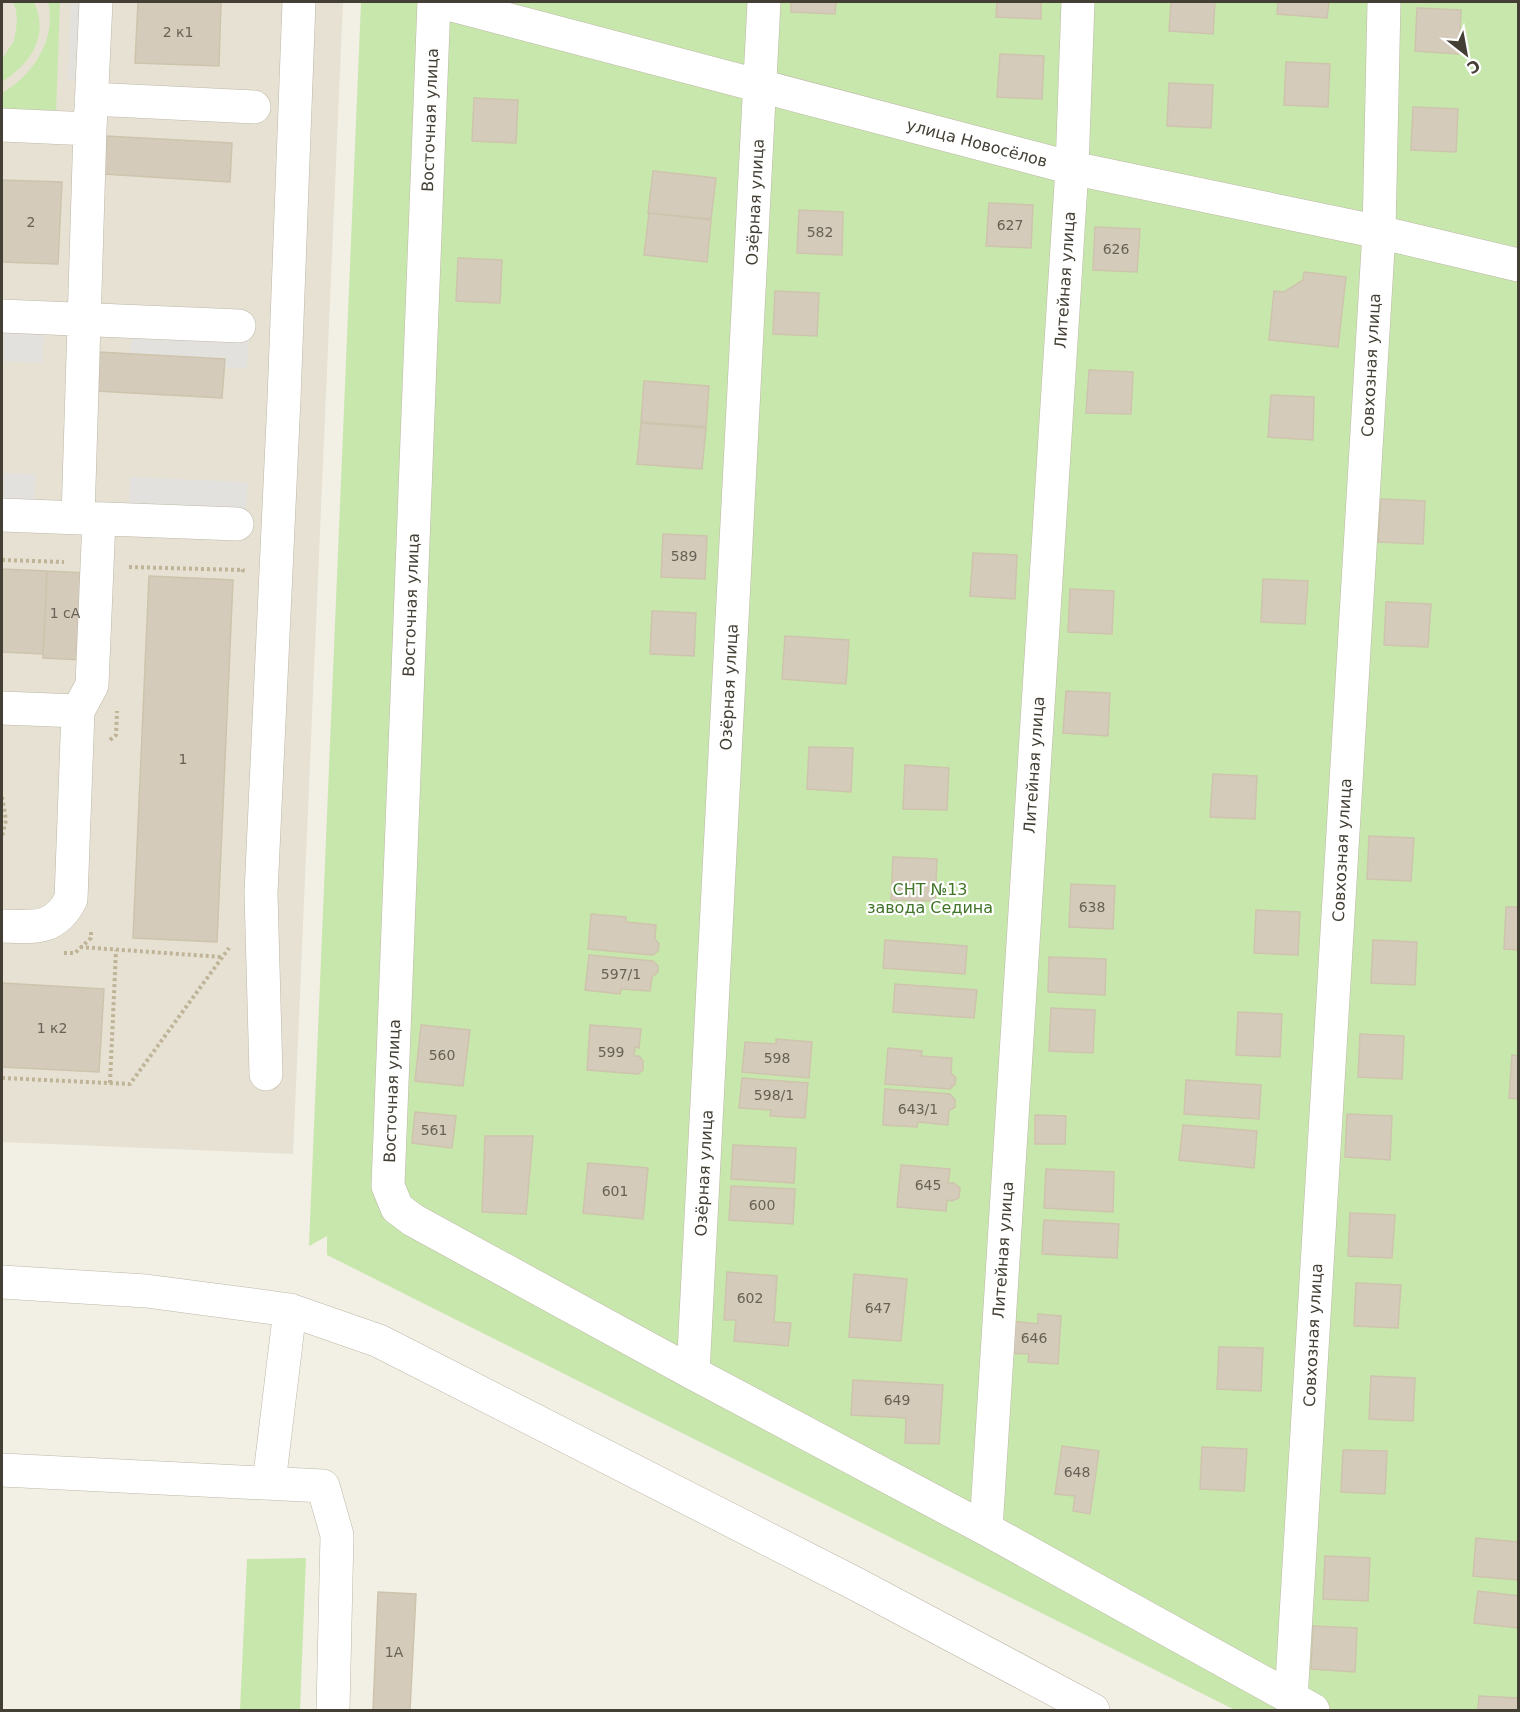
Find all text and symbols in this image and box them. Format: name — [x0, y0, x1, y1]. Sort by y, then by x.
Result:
house number: 2 к1 — [163, 24, 193, 40]
north arrow — [1436, 24, 1496, 84]
street label: Восточная улица — [418, 48, 442, 192]
text: С — [1464, 55, 1483, 78]
street label: улица Новосёлов — [905, 115, 1049, 171]
street label: Озёрная улица — [742, 138, 768, 266]
street label: Литейная улица — [1051, 211, 1079, 349]
house number: 2 — [27, 214, 35, 230]
house number: 627 — [997, 217, 1023, 233]
house number: 582 — [807, 224, 833, 240]
house number: 626 — [1103, 241, 1129, 257]
street label: Совхозная улица — [1358, 293, 1384, 437]
street label: Восточная улица — [399, 533, 423, 677]
house number: 589 — [671, 548, 697, 564]
house number: 1 сА — [50, 605, 81, 621]
street label: Озёрная улица — [716, 623, 742, 751]
street label: Литейная улица — [1020, 696, 1048, 834]
house number: 1 — [179, 751, 187, 767]
street label: Совхозная улица — [1329, 778, 1355, 922]
park label: СНТ №13 завода Седина — [867, 880, 993, 917]
house number: 638 — [1079, 899, 1105, 915]
house number: 597/1 — [601, 966, 641, 982]
street label: Восточная улица — [380, 1019, 404, 1163]
house number: 1 к2 — [37, 1020, 67, 1036]
house number: 599 — [598, 1044, 624, 1060]
house number: 560 — [429, 1047, 455, 1063]
house number: 598 — [764, 1050, 790, 1066]
house number: 598/1 — [754, 1087, 794, 1103]
house number: 643/1 — [898, 1101, 938, 1117]
street label: Озёрная улица — [691, 1109, 717, 1237]
house number: 561 — [421, 1122, 447, 1138]
house number: 645 — [915, 1177, 941, 1193]
street label: Литейная улица — [989, 1181, 1017, 1319]
house number: 601 — [602, 1183, 628, 1199]
house number: 600 — [749, 1197, 775, 1213]
street label: Совхозная улица — [1300, 1263, 1326, 1407]
house number: 602 — [737, 1290, 763, 1306]
house number: 647 — [865, 1300, 891, 1316]
house number: 646 — [1021, 1330, 1047, 1346]
house number: 649 — [884, 1392, 910, 1408]
house number: 648 — [1064, 1464, 1090, 1480]
house number: 1А — [385, 1644, 404, 1660]

